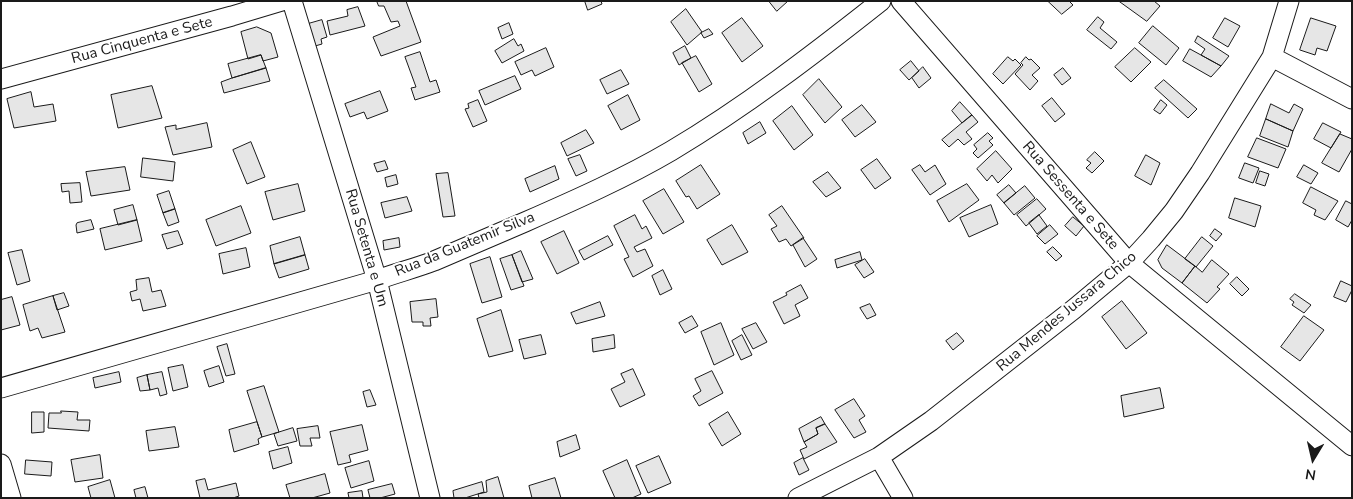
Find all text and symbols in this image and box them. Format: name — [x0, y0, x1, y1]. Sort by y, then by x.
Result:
street label: Rua Cinquenta e Sete — [70, 14, 214, 68]
street label: Rua Sessenta e Sete — [1018, 138, 1122, 254]
street label: Rua Setenta e Um — [341, 187, 391, 309]
street label: Rua da Guatemir Silva — [392, 209, 538, 281]
street label: Rua Mendes Jussara Chico — [993, 248, 1141, 376]
north arrow — [1288, 434, 1338, 484]
text: N — [1304, 464, 1317, 485]

